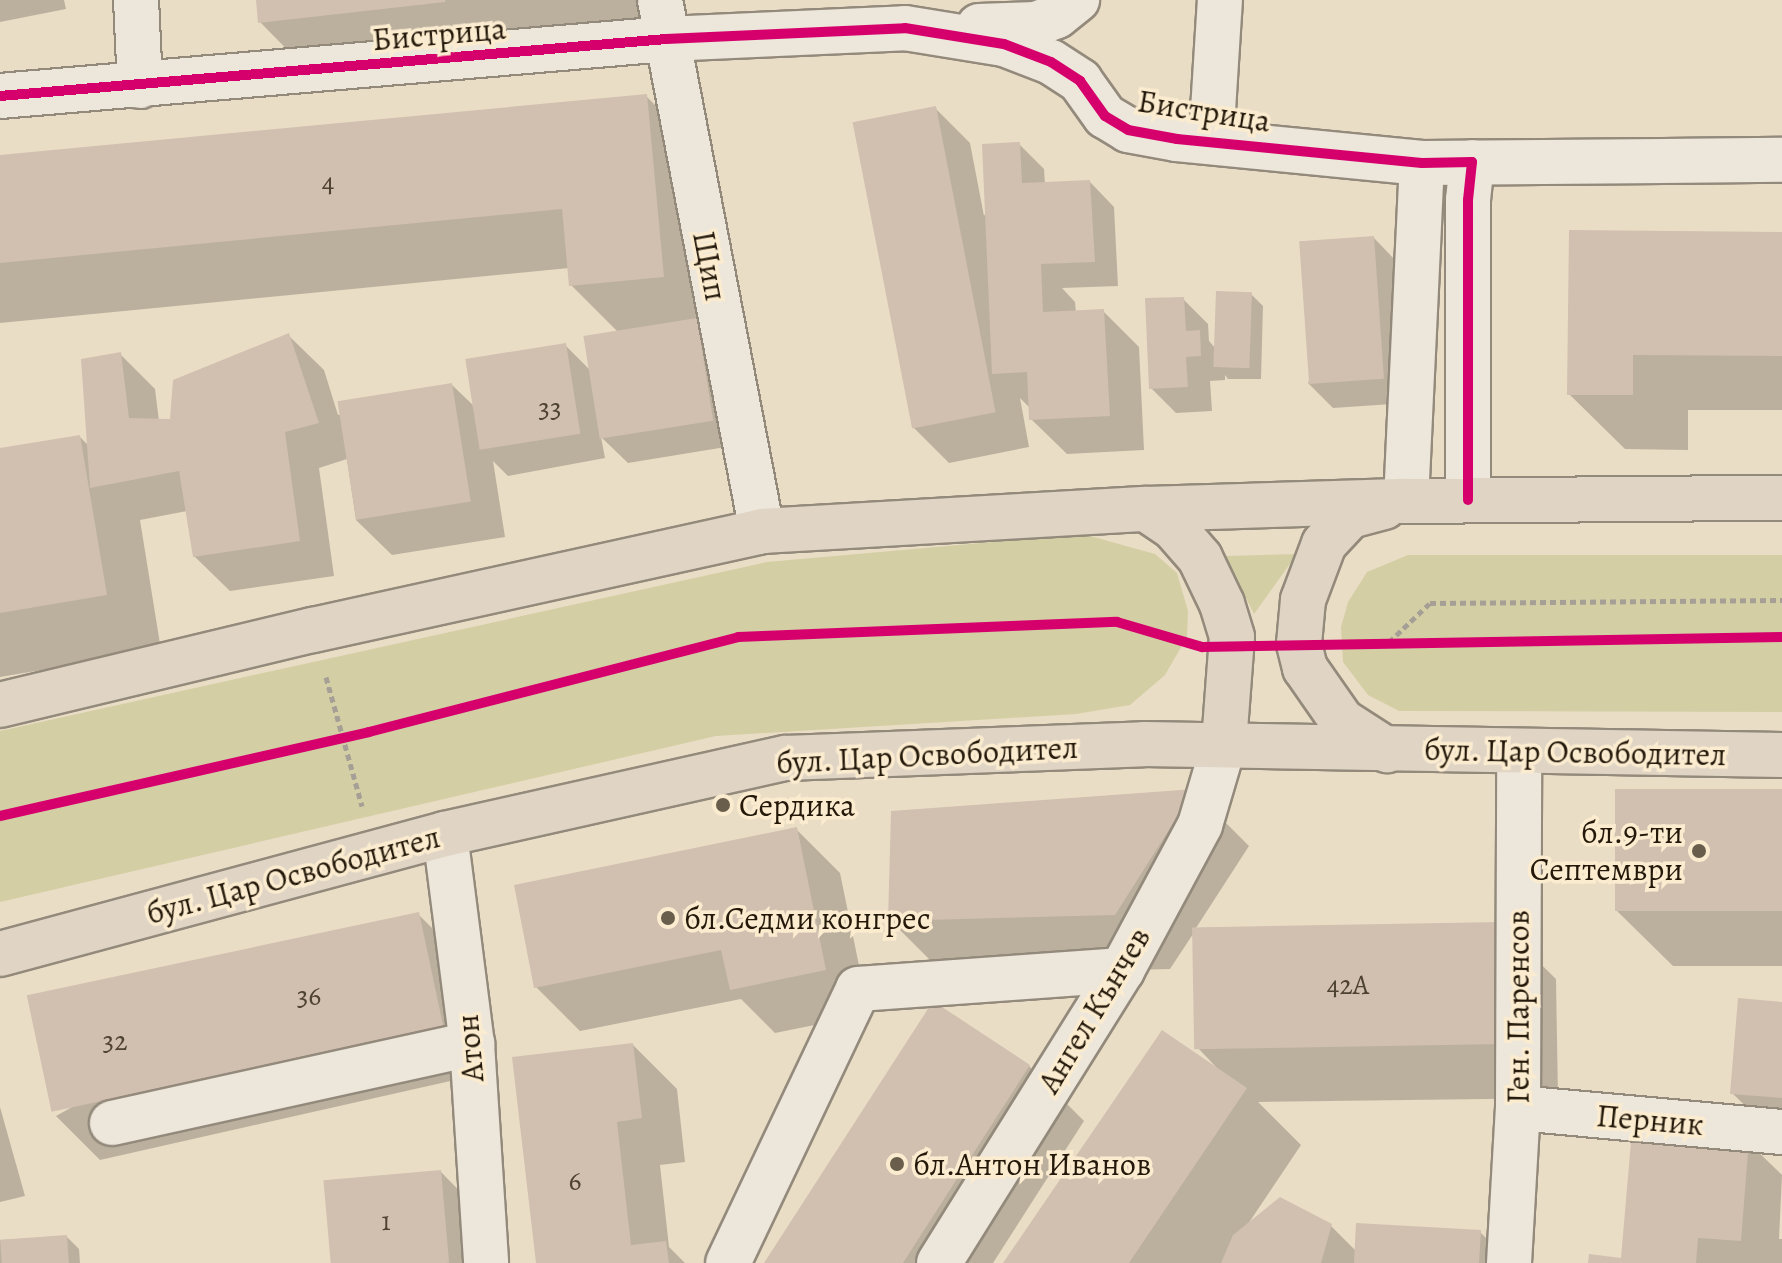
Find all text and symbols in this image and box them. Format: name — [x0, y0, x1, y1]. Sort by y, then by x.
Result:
street label: Бистрица — [371, 9, 507, 59]
street label: Бистрица — [1135, 82, 1273, 140]
house number: 4 — [322, 165, 334, 199]
street label: Щип — [684, 228, 736, 304]
house number: 33 — [538, 391, 562, 425]
street label: бул. Цар Освободител — [775, 728, 1079, 782]
street label: бул. Цар Освободител — [1423, 730, 1727, 774]
place label: Сердика — [739, 786, 855, 824]
marker: Сердика — [714, 796, 732, 814]
place label: бл.9-ти Септември — [1530, 814, 1683, 889]
street label: бул. Цар Освободител — [142, 817, 444, 933]
marker: бл.9-ти Септември — [1690, 842, 1708, 860]
place label: бл.Седми конгрес — [684, 899, 930, 937]
marker: бл.Седми конгрес — [659, 909, 677, 927]
street label: Ген. Паренсов — [1499, 910, 1537, 1104]
street label: Ангел Кънчев — [1029, 920, 1159, 1100]
house number: 42А — [1327, 968, 1369, 1002]
house number: 36 — [297, 979, 321, 1013]
street label: Атон — [448, 1013, 492, 1083]
house number: 32 — [103, 1024, 127, 1058]
street label: Перник — [1595, 1096, 1705, 1144]
place label: бл.Антон Иванов — [913, 1145, 1151, 1183]
marker: бл.Антон Иванов — [888, 1155, 906, 1173]
house number: 6 — [569, 1164, 581, 1198]
house number: 1 — [381, 1204, 391, 1238]

